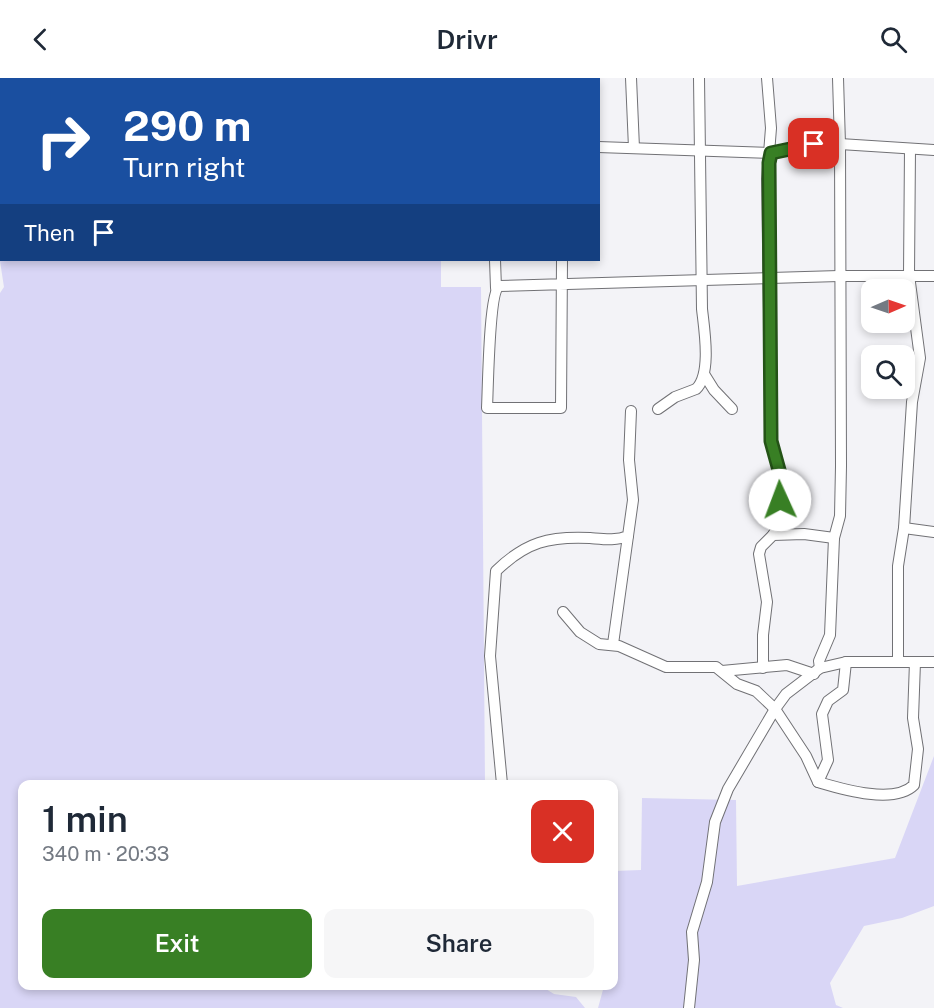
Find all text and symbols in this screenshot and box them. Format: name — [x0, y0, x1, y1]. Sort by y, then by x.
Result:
icon: back — [24, 23, 57, 56]
text: Drivr — [436, 23, 498, 55]
icon: search — [877, 23, 910, 56]
text: 290 m — [123, 101, 251, 150]
icon: right — [24, 102, 102, 180]
pin — [788, 118, 839, 169]
icon: arrive — [797, 127, 830, 160]
text: Turn right — [123, 151, 246, 183]
icon: arrive — [87, 216, 120, 249]
text: Then — [24, 220, 75, 246]
north arrow — [861, 279, 915, 333]
map controls — [861, 279, 915, 399]
button: search — [861, 345, 915, 399]
position arrow — [748, 468, 812, 532]
text: 1 min — [42, 798, 128, 840]
button: close — [531, 800, 594, 863]
text: 340 m · 20:33 — [42, 842, 169, 866]
button: Exit — [42, 909, 312, 978]
button: Share — [324, 909, 594, 978]

